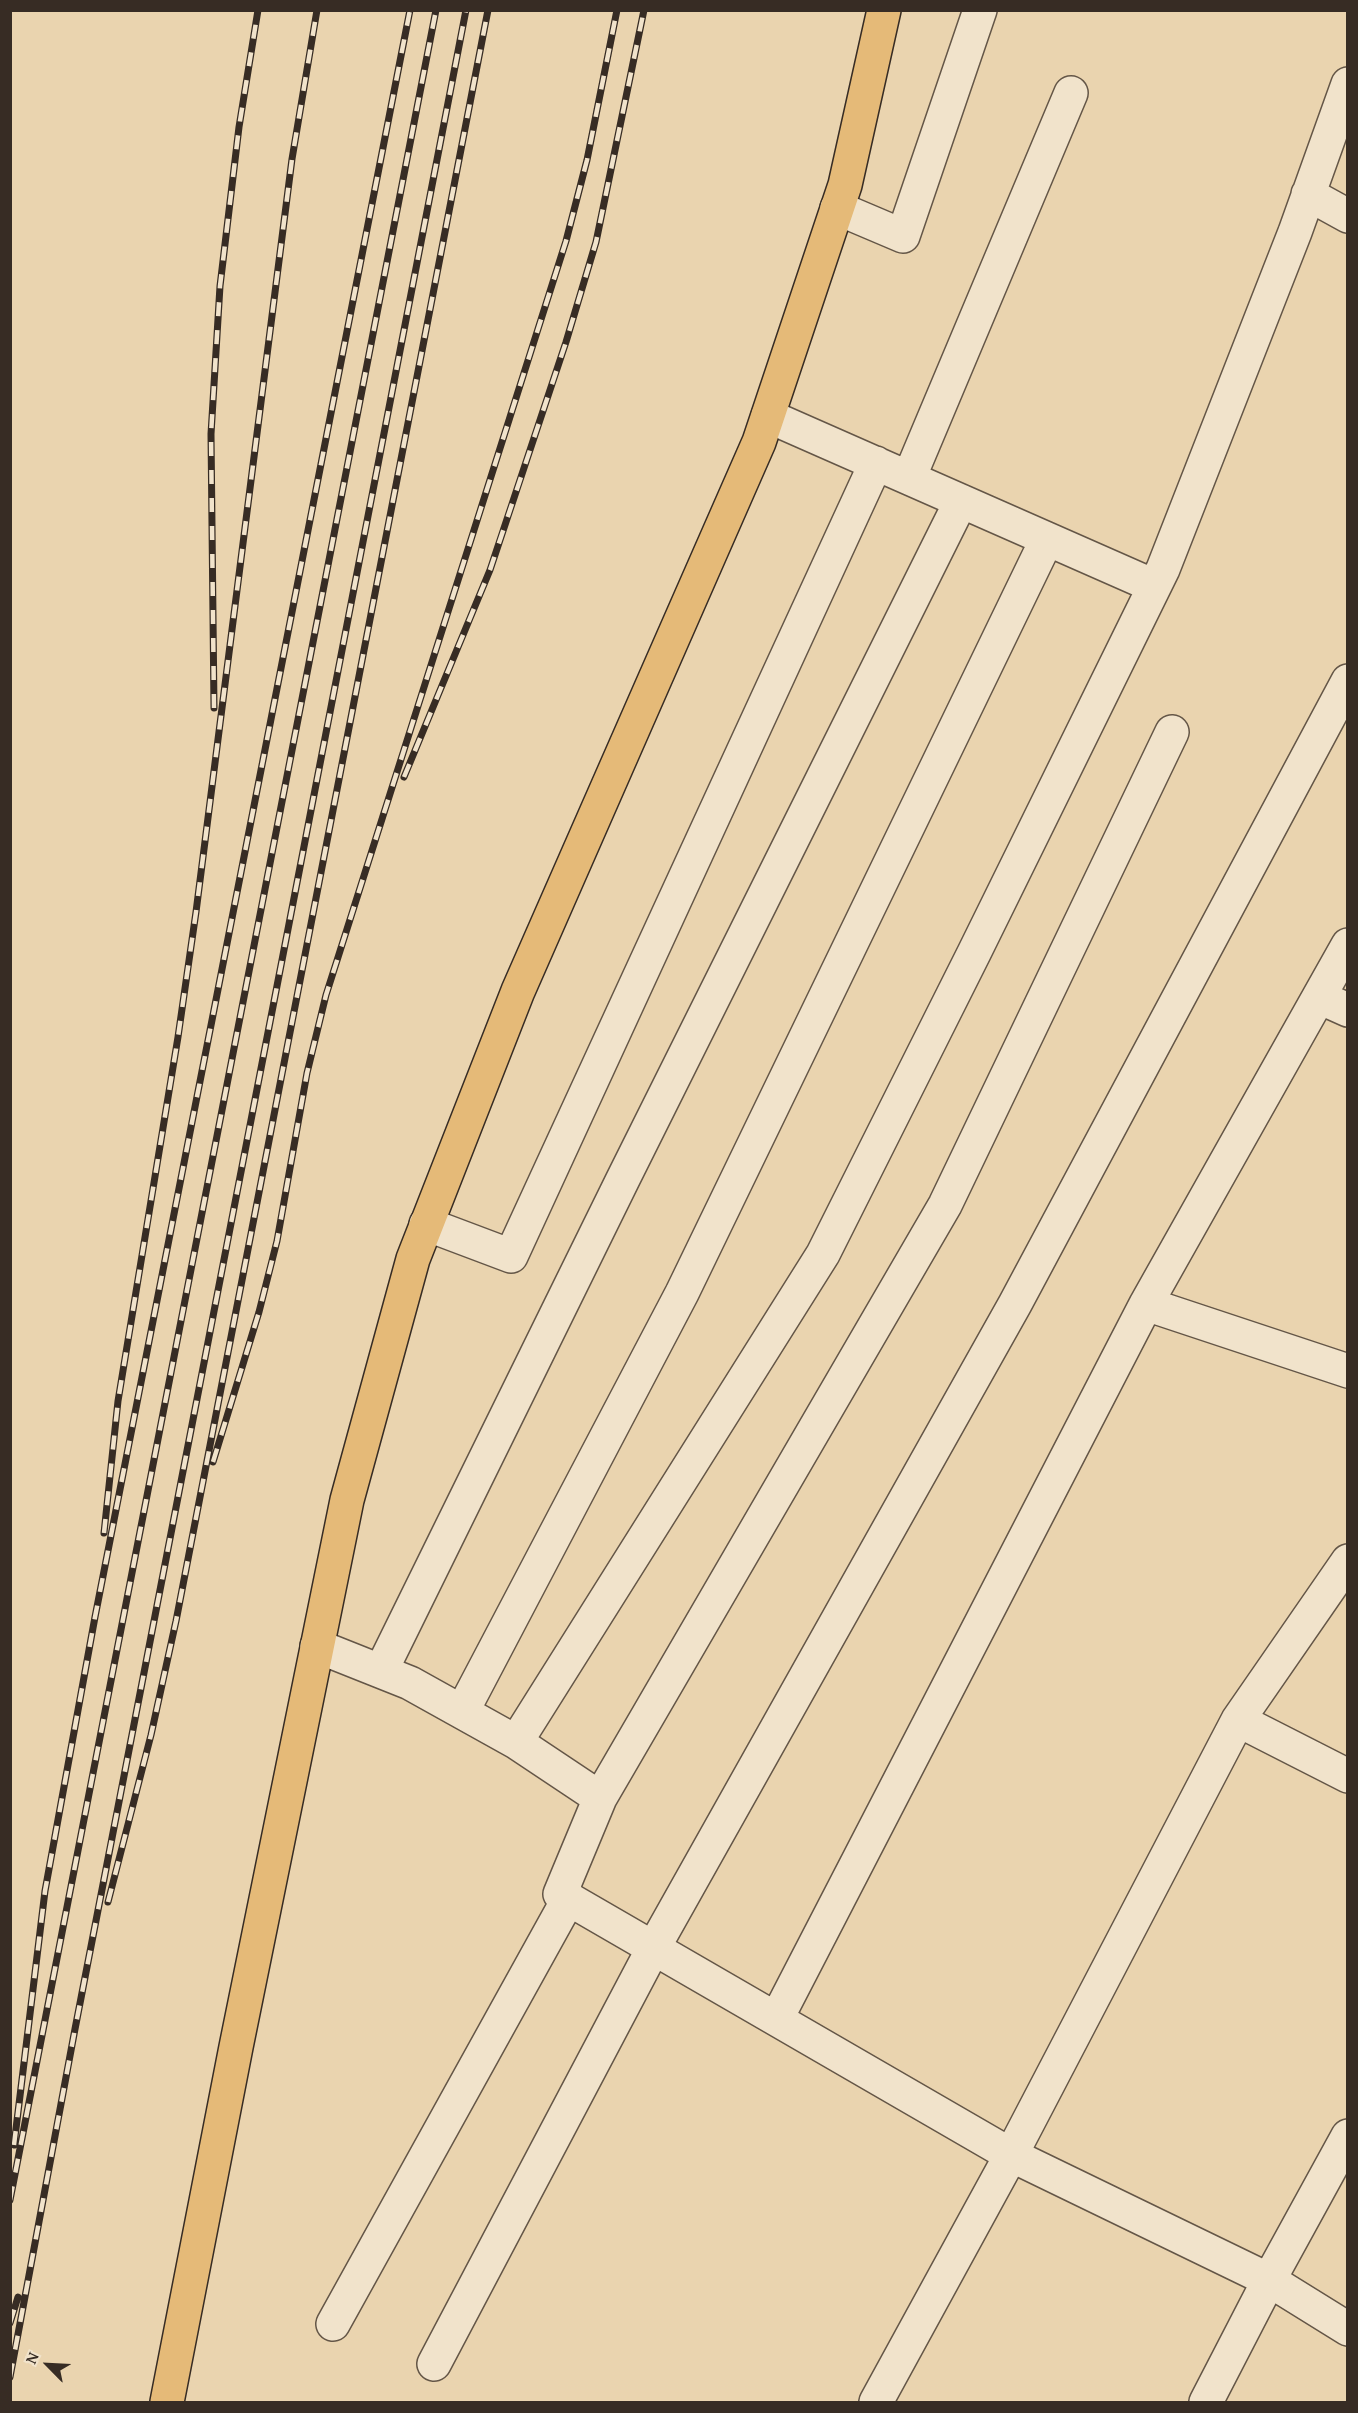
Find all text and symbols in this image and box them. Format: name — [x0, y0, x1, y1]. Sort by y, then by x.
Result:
north arrow — [18, 2335, 78, 2395]
text: N — [18, 2348, 45, 2367]

